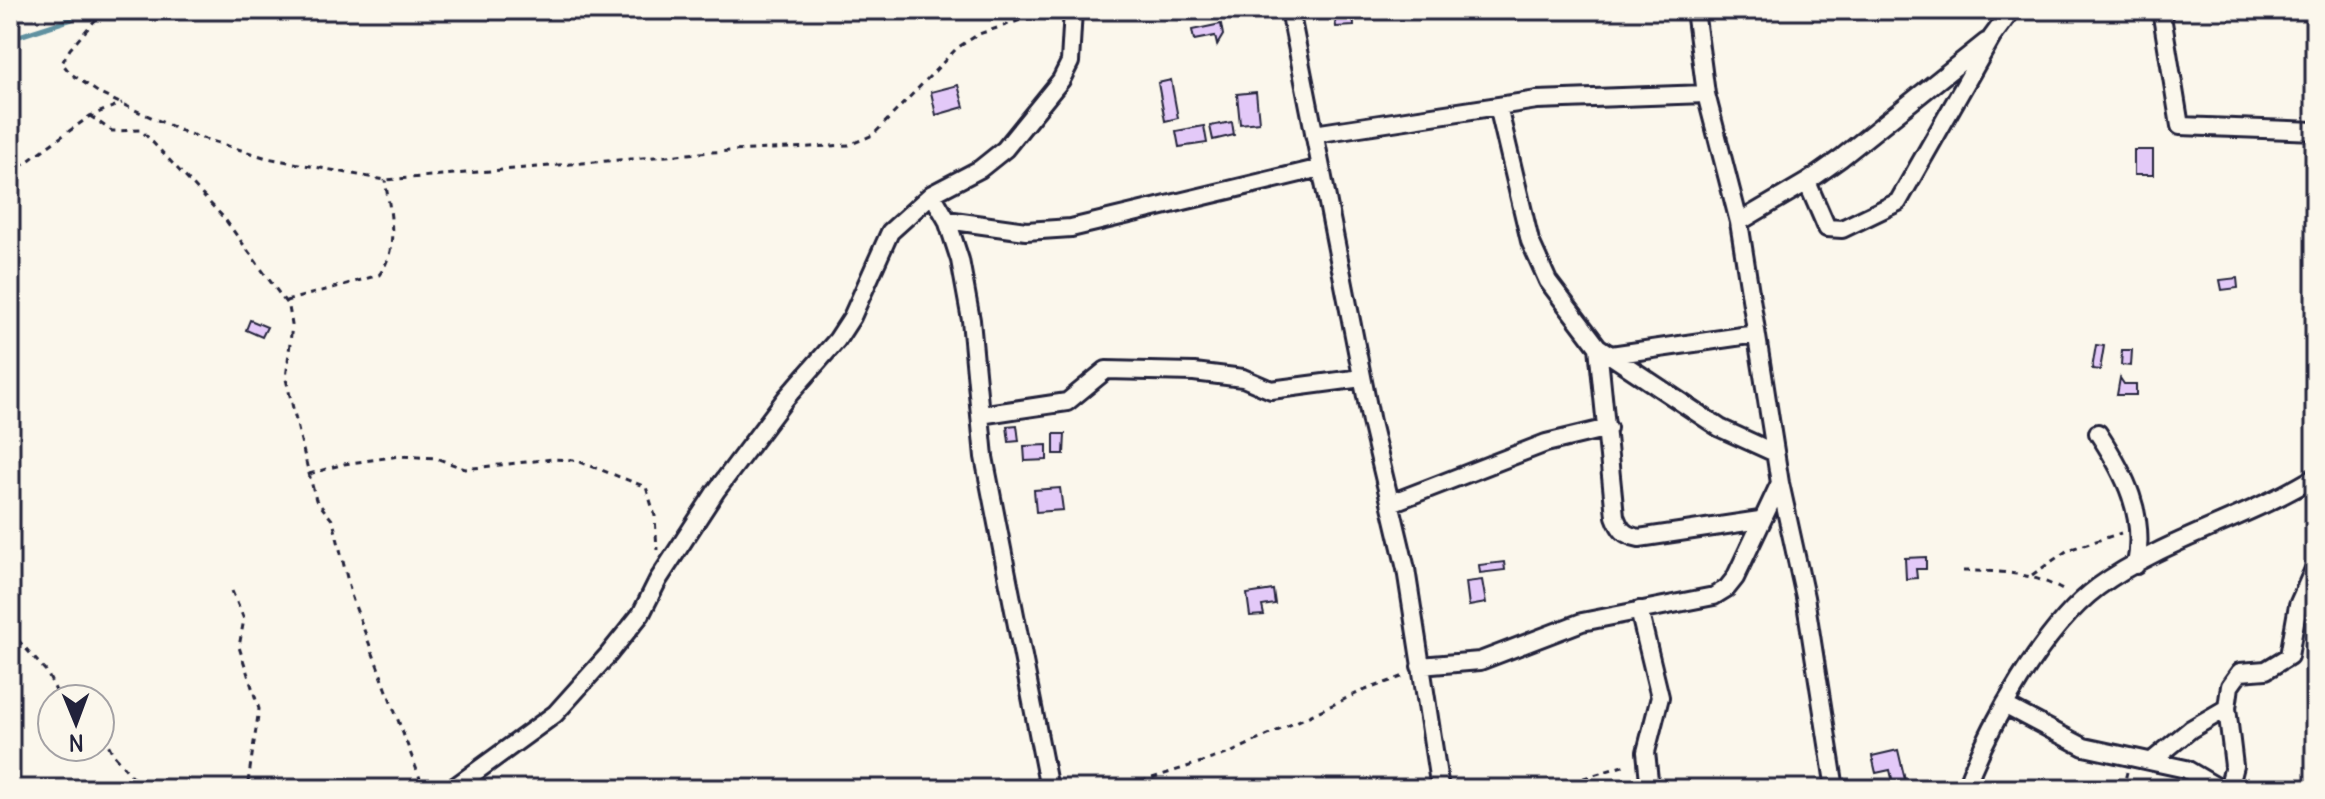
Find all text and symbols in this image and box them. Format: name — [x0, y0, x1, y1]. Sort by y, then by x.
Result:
north arrow — [36, 683, 116, 763]
text: N — [69, 729, 84, 757]

